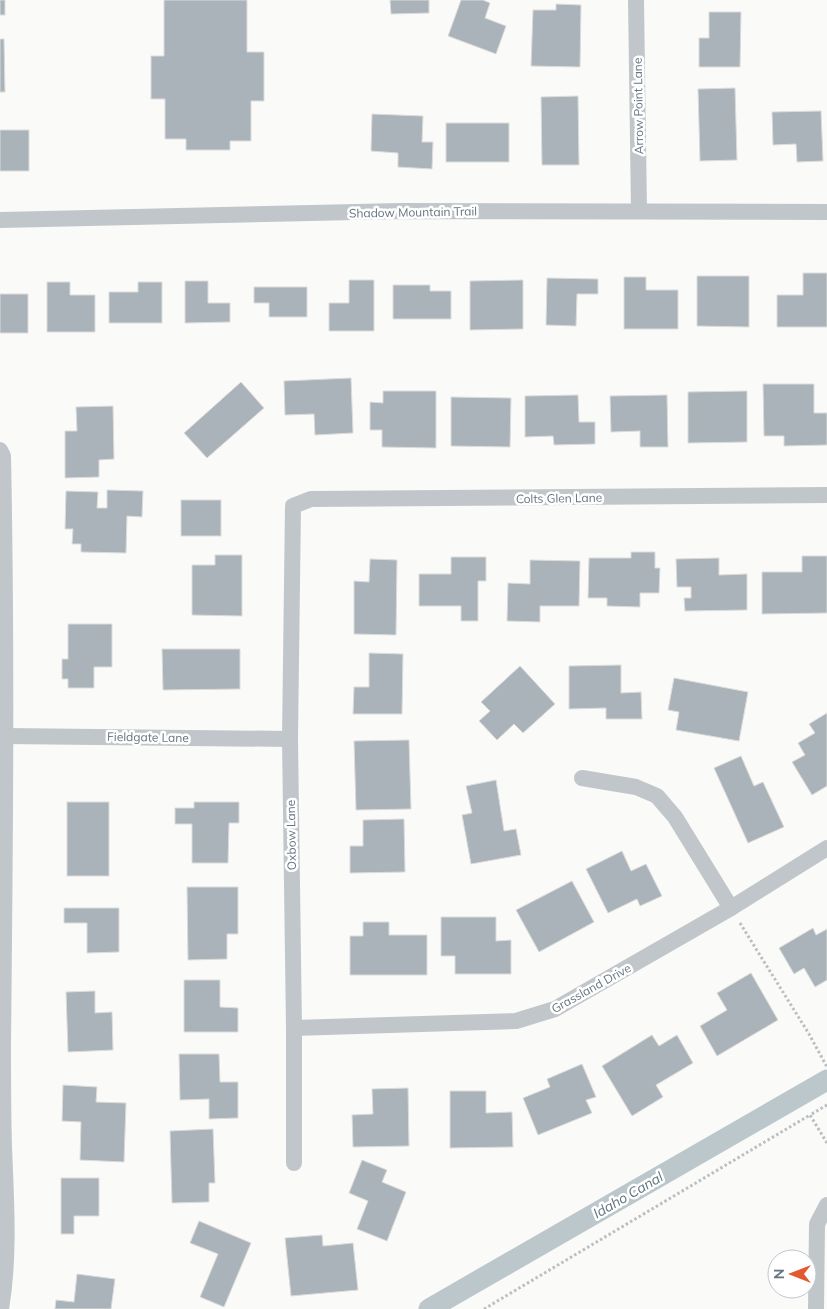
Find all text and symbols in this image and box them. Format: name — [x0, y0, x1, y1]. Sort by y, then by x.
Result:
street label: Arrow Point Lane — [630, 58, 646, 154]
street label: Shadow Mountain Trail — [349, 203, 477, 221]
street label: Colts Glen Lane — [516, 490, 602, 506]
street label: Fieldgate Lane — [107, 729, 189, 745]
street label: Oxbow Lane — [283, 800, 299, 870]
street label: Grassland Drive — [549, 960, 633, 1016]
water label: Idaho Canal — [590, 1167, 667, 1222]
north arrow — [767, 1249, 817, 1299]
text: N — [770, 1269, 788, 1279]

